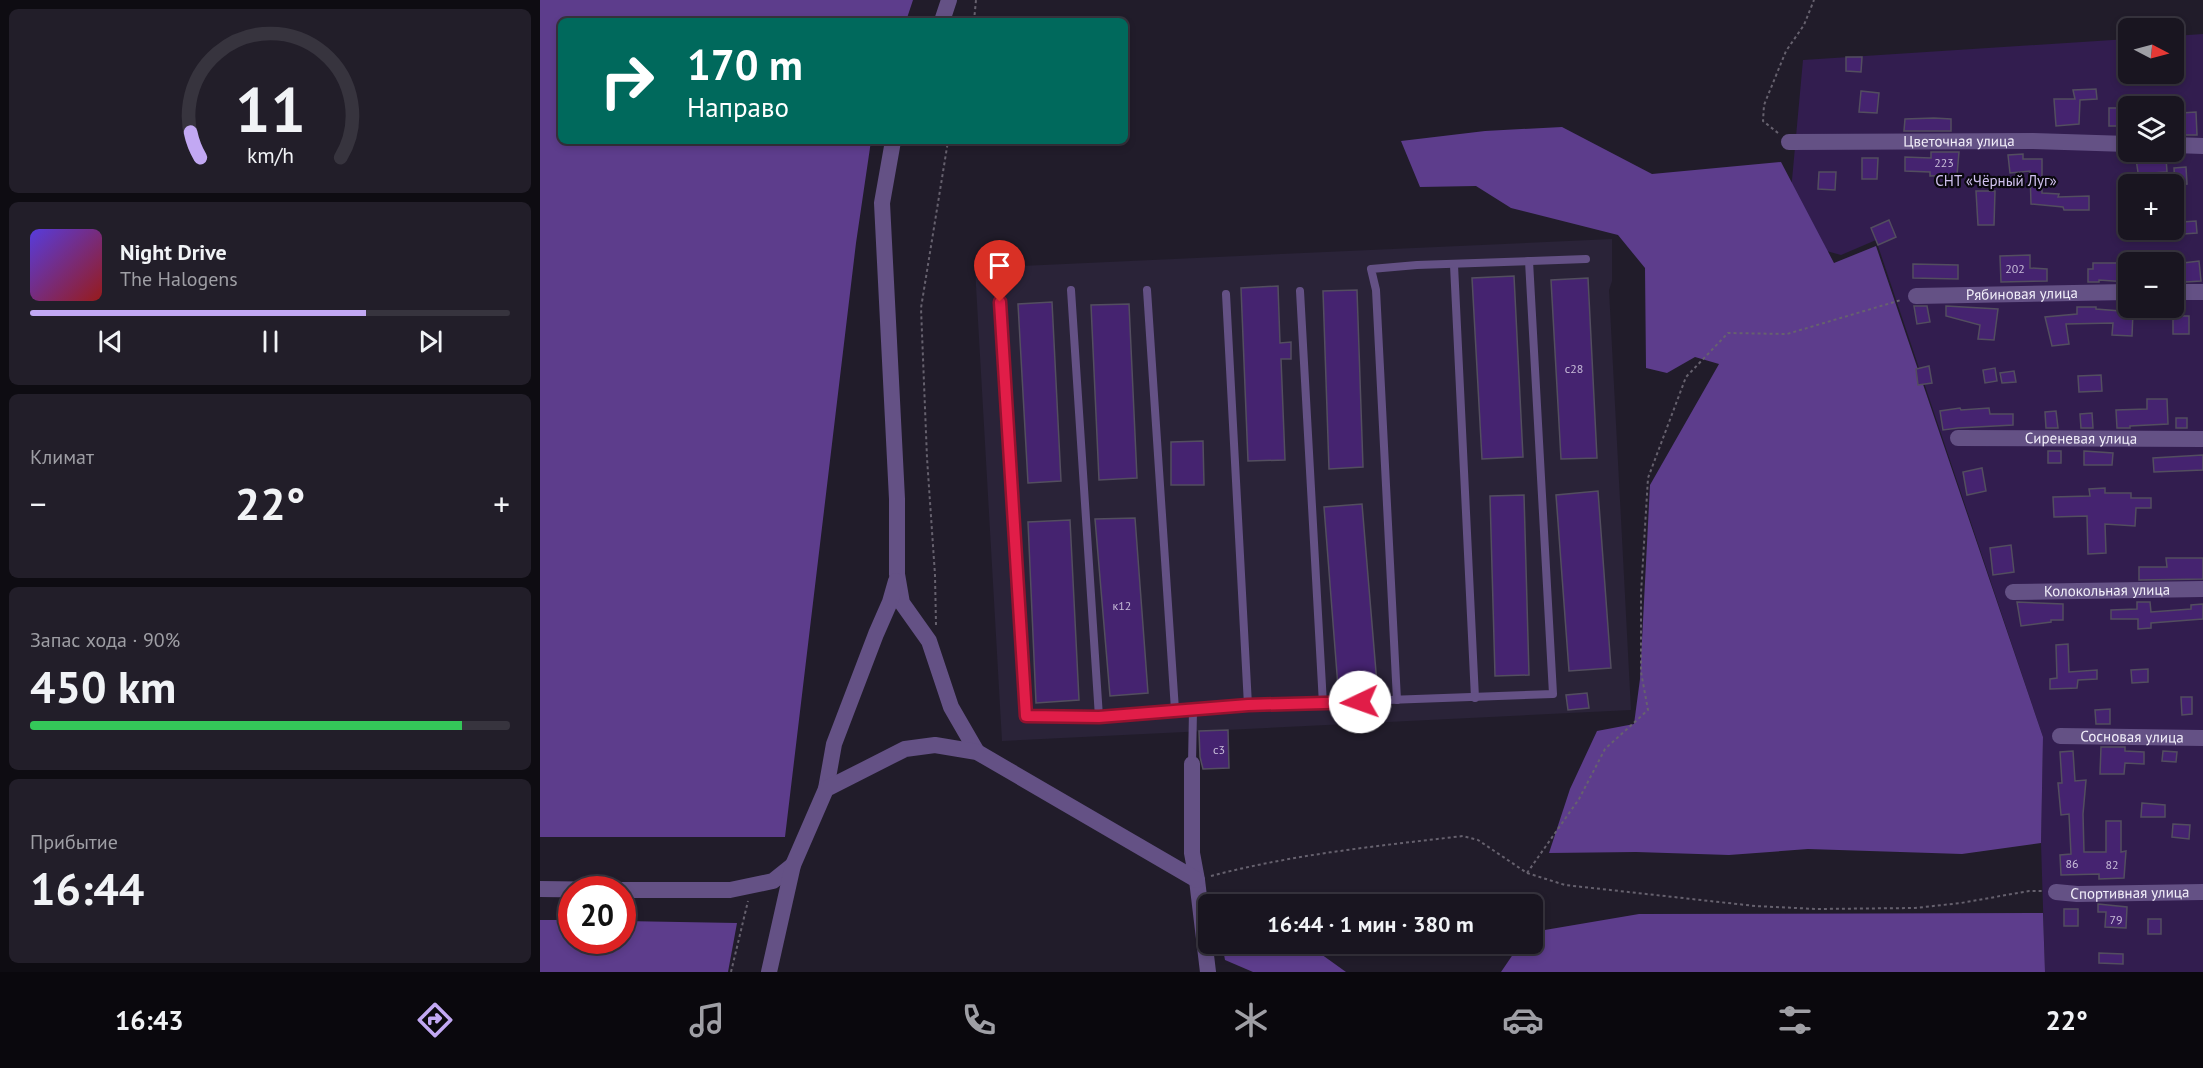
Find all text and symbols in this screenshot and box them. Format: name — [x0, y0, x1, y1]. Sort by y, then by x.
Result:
north arrow — [2118, 18, 2184, 84]
map controls — [2118, 18, 2184, 318]
text: 170 m — [687, 37, 803, 92]
icon: right — [588, 42, 666, 120]
text: 11 — [235, 68, 305, 149]
text: Направо — [687, 90, 789, 124]
button: layers — [2118, 96, 2184, 162]
street label: Цветочная улица — [1903, 131, 2015, 151]
text: km/h — [246, 141, 293, 169]
house number: 223 — [1934, 155, 1954, 170]
park label: СНТ «Чёрный Луг» — [1935, 171, 2057, 190]
button: + — [2118, 174, 2184, 240]
text: Night Drive — [120, 238, 227, 266]
pin — [974, 240, 1025, 302]
icon: arrive — [983, 249, 1016, 282]
button: − — [2118, 252, 2184, 318]
house number: 202 — [2005, 261, 2025, 276]
text: The Halogens — [120, 266, 238, 292]
street label: Рябиновая улица — [1966, 283, 2078, 304]
icon: previous — [94, 325, 127, 358]
icon: pause — [254, 325, 287, 358]
icon: next — [414, 325, 447, 358]
house number: с28 — [1565, 361, 1583, 376]
street label: Сиреневая улица — [2025, 428, 2137, 448]
text: Климат — [30, 444, 94, 470]
text: 22° — [235, 474, 305, 532]
text: − — [30, 482, 47, 525]
text: + — [493, 482, 510, 525]
street label: Колокольная улица — [2044, 580, 2170, 601]
house number: к12 — [1113, 598, 1131, 613]
text: Запас хода · 90% — [30, 627, 180, 653]
text: 450 km — [30, 657, 176, 715]
position arrow — [1328, 670, 1392, 734]
street label: Сосновая улица — [2080, 726, 2184, 747]
house number: с3 — [1213, 742, 1225, 757]
text: Прибытие — [30, 829, 118, 855]
house number: 86 — [2065, 856, 2079, 871]
house number: 82 — [2105, 857, 2119, 872]
text: 16:44 — [30, 859, 144, 917]
speed limit sign: 20 — [558, 876, 636, 954]
street label: Спортивная улица — [2069, 882, 2190, 903]
text: 16:44 · 1 мин · 380 m — [1267, 910, 1474, 938]
house number: 79 — [2109, 912, 2123, 927]
icon: directions — [414, 999, 456, 1041]
icon: music — [686, 999, 728, 1041]
icon: phone — [958, 999, 1000, 1041]
icon: climate — [1230, 999, 1272, 1041]
icon: car — [1502, 999, 1544, 1041]
icon: filters — [1774, 999, 1816, 1041]
text: 16:43 — [115, 1003, 184, 1037]
text: 22° — [2046, 1003, 2088, 1037]

